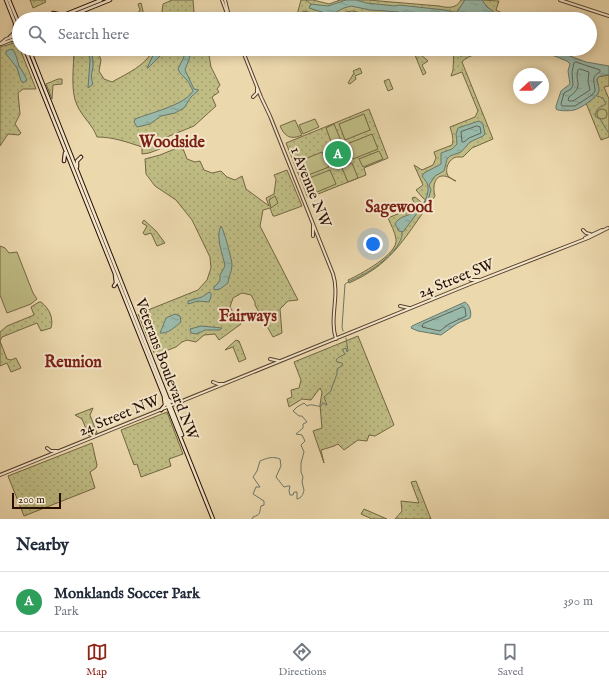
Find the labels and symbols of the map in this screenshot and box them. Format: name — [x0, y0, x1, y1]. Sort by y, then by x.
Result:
north arrow — [513, 68, 549, 104]
district label: Woodside — [138, 133, 206, 153]
pin: A — [325, 139, 351, 169]
street label: 1 Avenue NW — [286, 144, 336, 231]
district label: Sagewood — [365, 198, 433, 218]
your location — [363, 234, 383, 254]
street label: 24 Street SW — [415, 254, 498, 302]
street label: Veterans Boulevard NW — [130, 295, 203, 443]
district label: Fairways — [219, 307, 277, 327]
district label: Reunion — [44, 353, 102, 373]
street label: 24 Street NW — [76, 390, 163, 440]
scale bar — [12, 491, 61, 510]

